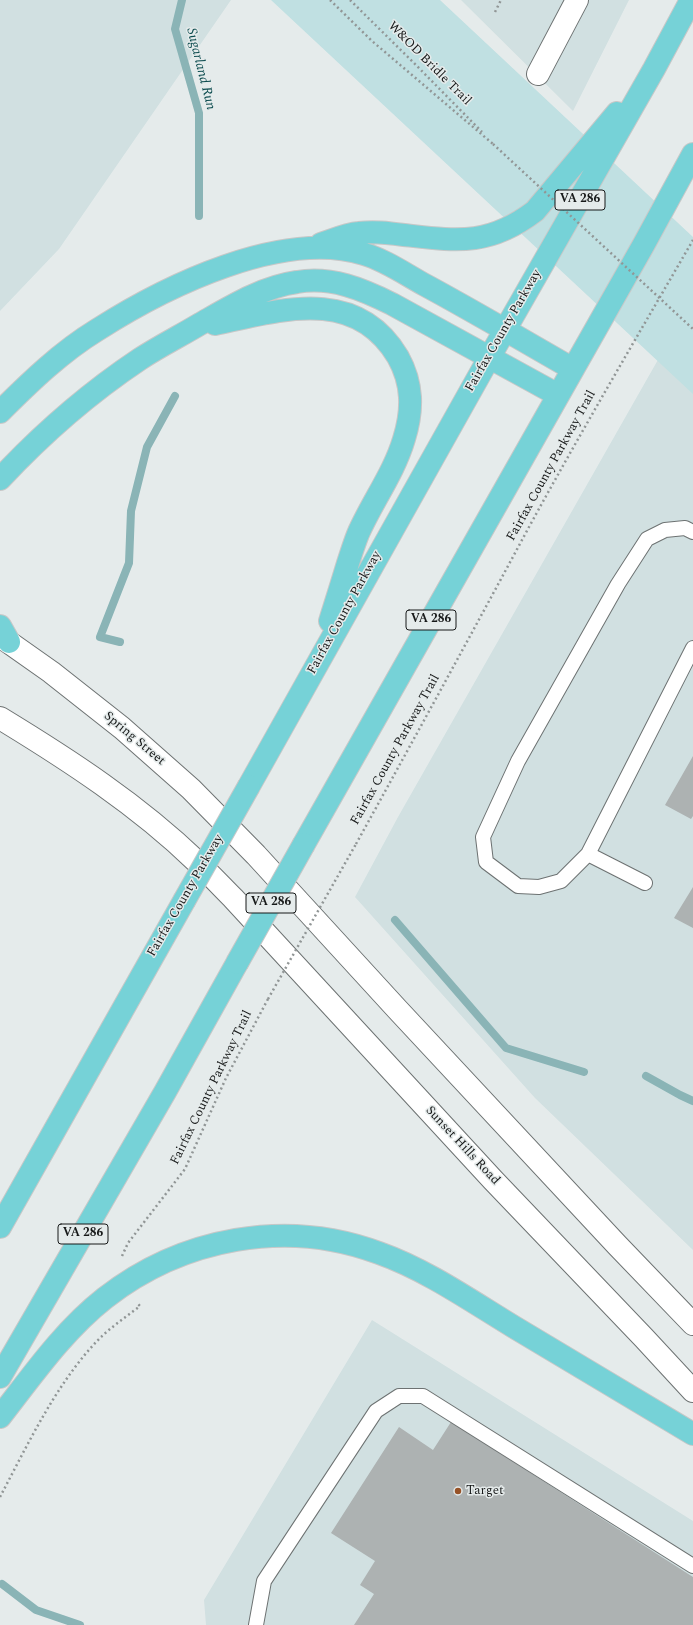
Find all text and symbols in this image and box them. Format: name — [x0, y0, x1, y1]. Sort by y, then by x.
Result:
street label: W&OD Bridle Trail — [384, 19, 474, 109]
water label: Sugarland Run — [182, 26, 218, 112]
road number: VA 286 — [555, 190, 605, 210]
street label: Fairfax County Parkway — [463, 267, 545, 395]
street label: Fairfax County Parkway Trail — [504, 388, 600, 544]
street label: Fairfax County Parkway — [305, 549, 385, 677]
road number: VA 286 — [406, 610, 456, 630]
street label: Fairfax County Parkway Trail — [348, 672, 444, 828]
street label: Spring Street — [100, 709, 168, 769]
street label: Fairfax County Parkway — [145, 832, 227, 960]
road number: VA 286 — [246, 893, 296, 913]
street label: Fairfax County Parkway Trail — [168, 1008, 256, 1168]
street label: Sunset Hills Road — [422, 1103, 502, 1189]
road number: VA 286 — [58, 1224, 108, 1244]
place label: Target — [466, 1483, 504, 1499]
marker: Target — [453, 1486, 463, 1496]

